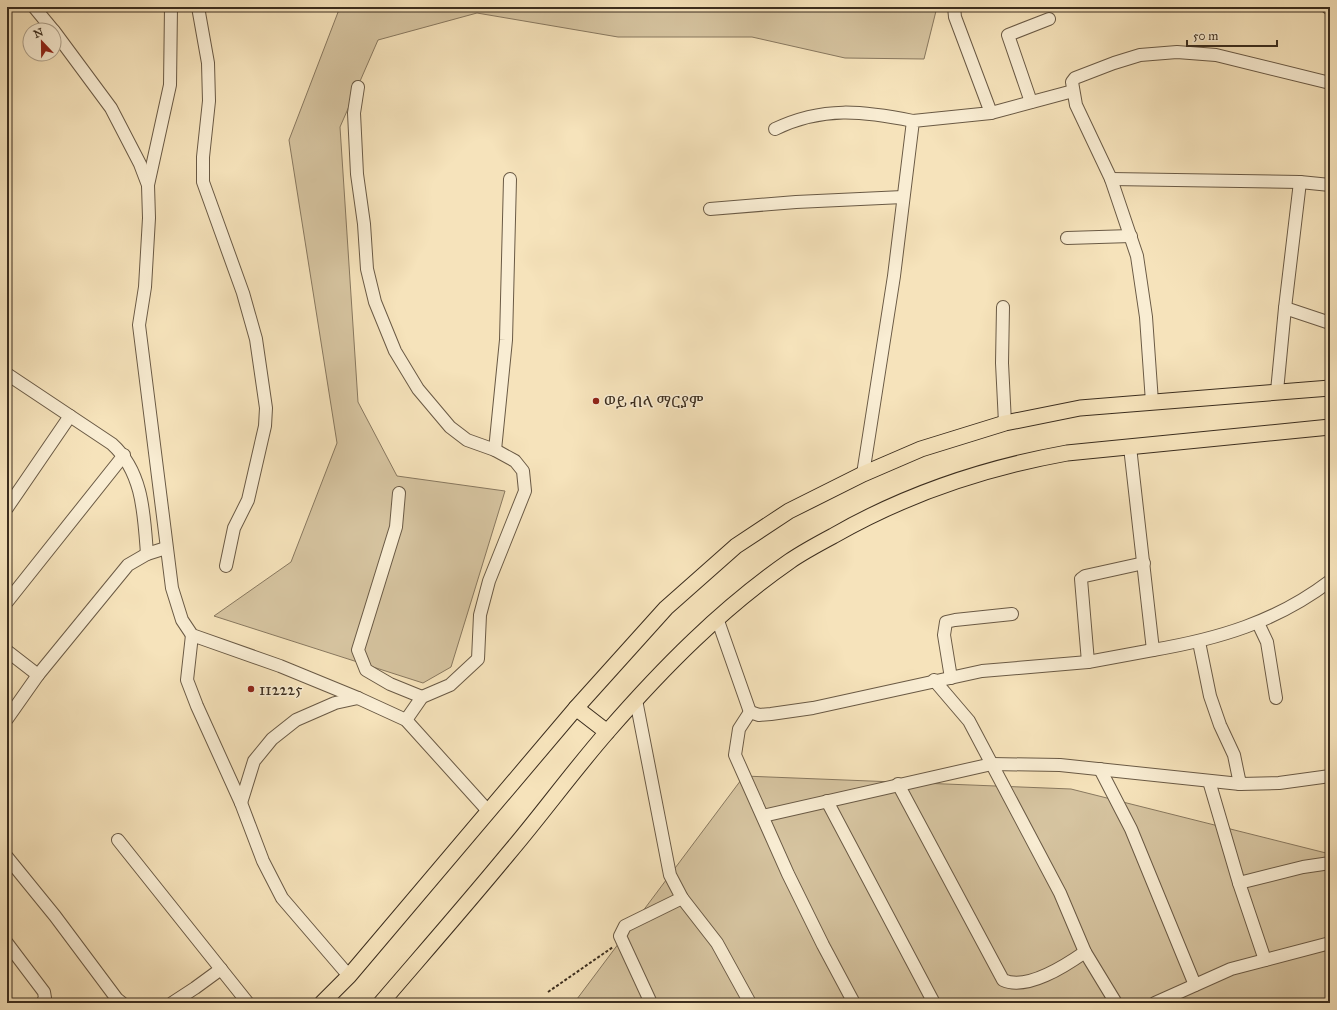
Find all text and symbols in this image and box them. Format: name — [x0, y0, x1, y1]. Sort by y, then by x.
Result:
north arrow — [22, 22, 62, 62]
scale bar — [1187, 22, 1277, 48]
text: N — [32, 25, 46, 41]
text: 50 m — [1193, 29, 1218, 43]
place label: ወይ ብላ ማርያም — [604, 392, 704, 411]
marker: ወይ ብላ ማርያም — [591, 396, 601, 406]
place label: 112225 — [259, 680, 303, 699]
marker: 112225 — [246, 684, 256, 694]

